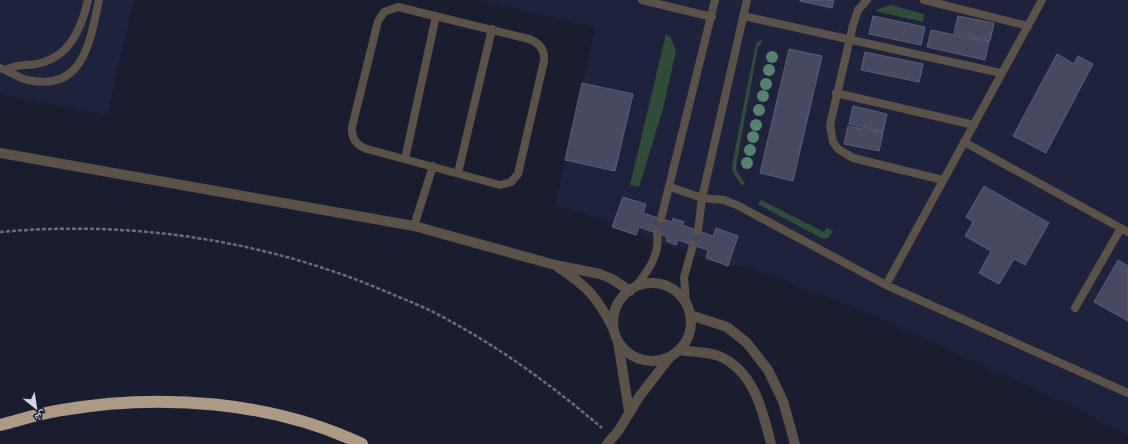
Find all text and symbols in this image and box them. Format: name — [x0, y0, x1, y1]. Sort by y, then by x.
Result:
north arrow — [16, 388, 56, 428]
text: ش — [32, 407, 49, 425]

